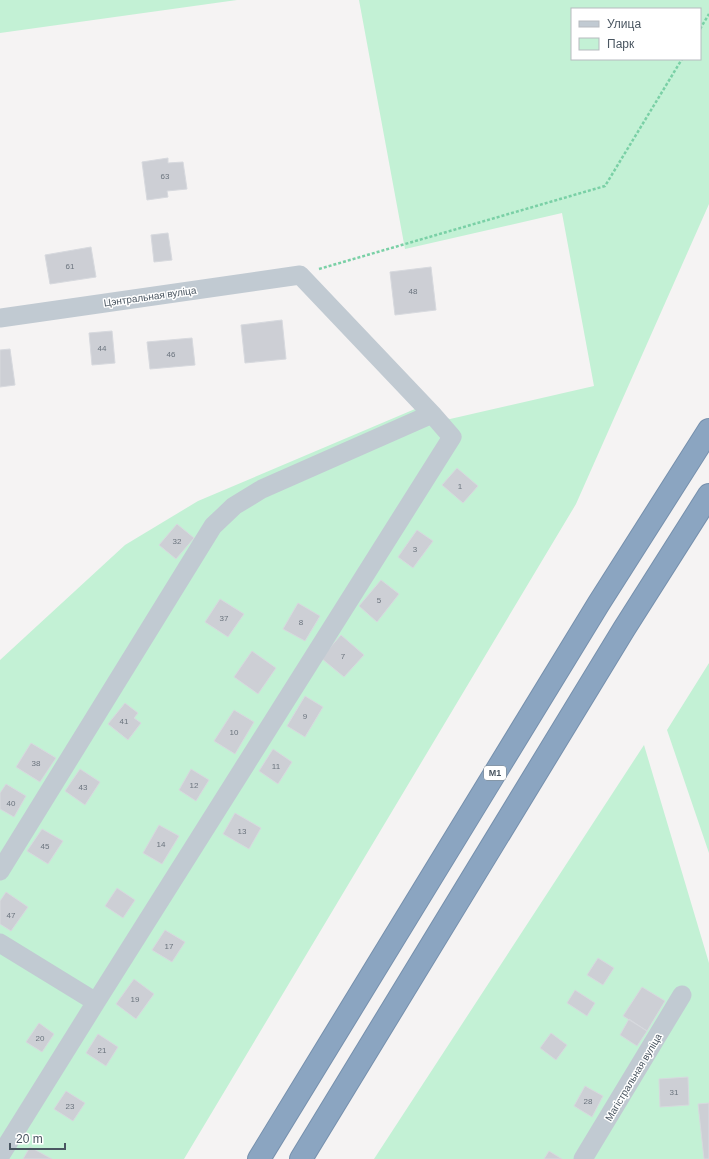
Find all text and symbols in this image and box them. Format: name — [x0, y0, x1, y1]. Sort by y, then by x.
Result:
legend — [571, 8, 701, 60]
text: Улица — [607, 17, 641, 31]
text: Парк — [607, 37, 635, 51]
house number: 63 — [161, 172, 170, 181]
house number: 61 — [66, 262, 75, 271]
street label: Цэнтральная вуліца — [103, 284, 197, 308]
house number: 48 — [409, 287, 418, 296]
house number: 44 — [98, 344, 107, 353]
house number: 46 — [167, 350, 176, 359]
house number: 1 — [458, 482, 463, 491]
house number: 32 — [173, 537, 182, 546]
house number: 3 — [413, 545, 418, 554]
house number: 5 — [377, 596, 382, 605]
house number: 37 — [220, 614, 229, 623]
house number: 8 — [299, 618, 304, 627]
house number: 7 — [341, 652, 346, 661]
house number: 9 — [303, 712, 308, 721]
house number: 41 — [120, 717, 129, 726]
house number: 10 — [230, 728, 239, 737]
house number: 38 — [32, 759, 41, 768]
house number: 11 — [272, 762, 281, 771]
road number: М1 — [484, 766, 506, 780]
house number: 12 — [190, 781, 199, 790]
house number: 43 — [79, 783, 88, 792]
house number: 40 — [7, 799, 16, 808]
house number: 13 — [238, 827, 247, 836]
house number: 14 — [157, 840, 166, 849]
house number: 45 — [41, 842, 50, 851]
house number: 47 — [7, 911, 16, 920]
house number: 17 — [165, 942, 174, 951]
house number: 19 — [131, 995, 140, 1004]
street label: Магістральная вуліца — [603, 1031, 664, 1123]
house number: 20 — [36, 1034, 45, 1043]
house number: 21 — [98, 1046, 107, 1055]
house number: 31 — [670, 1088, 679, 1097]
house number: 28 — [584, 1097, 593, 1106]
house number: 23 — [66, 1102, 75, 1111]
scale bar — [10, 1125, 65, 1151]
text: 20 m — [16, 1132, 43, 1146]

